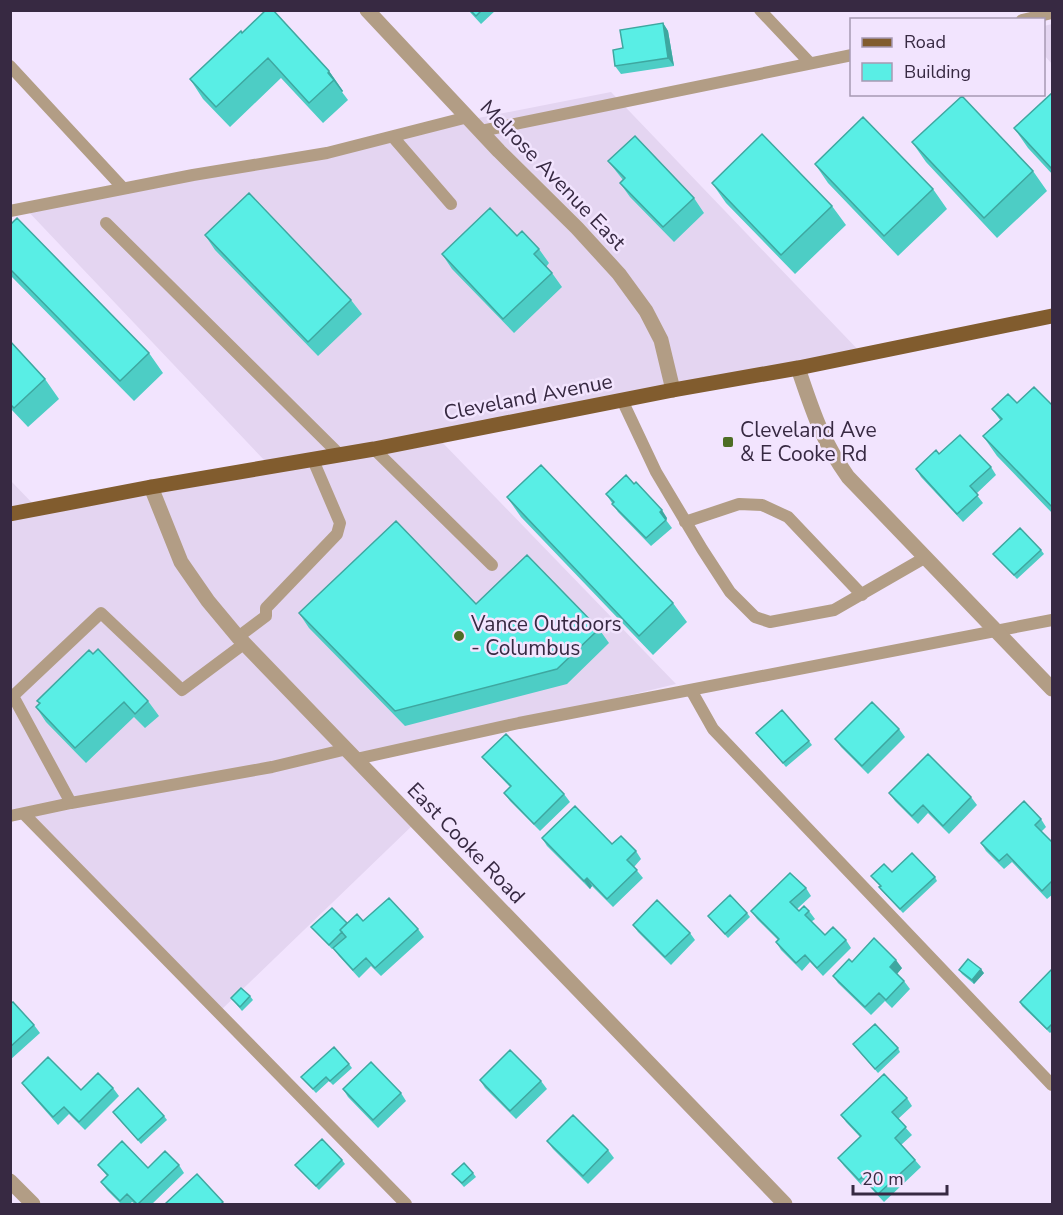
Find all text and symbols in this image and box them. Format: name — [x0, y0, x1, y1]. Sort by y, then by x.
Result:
legend — [850, 18, 1045, 96]
text: Road — [904, 30, 946, 54]
text: Building — [904, 60, 971, 84]
street label: Melrose Avenue East — [474, 94, 632, 257]
street label: Cleveland Avenue — [441, 367, 615, 427]
place label: Cleveland Ave & E Cooke Rd — [740, 416, 877, 468]
marker: Cleveland Ave & E Cooke Rd — [721, 435, 735, 449]
place label: Vance Outdoors - Columbus — [470, 610, 622, 662]
marker: Vance Outdoors - Columbus — [452, 629, 466, 643]
street label: East Cooke Road — [401, 776, 531, 910]
scale bar — [853, 1158, 948, 1196]
text: 20 m — [862, 1167, 904, 1191]

